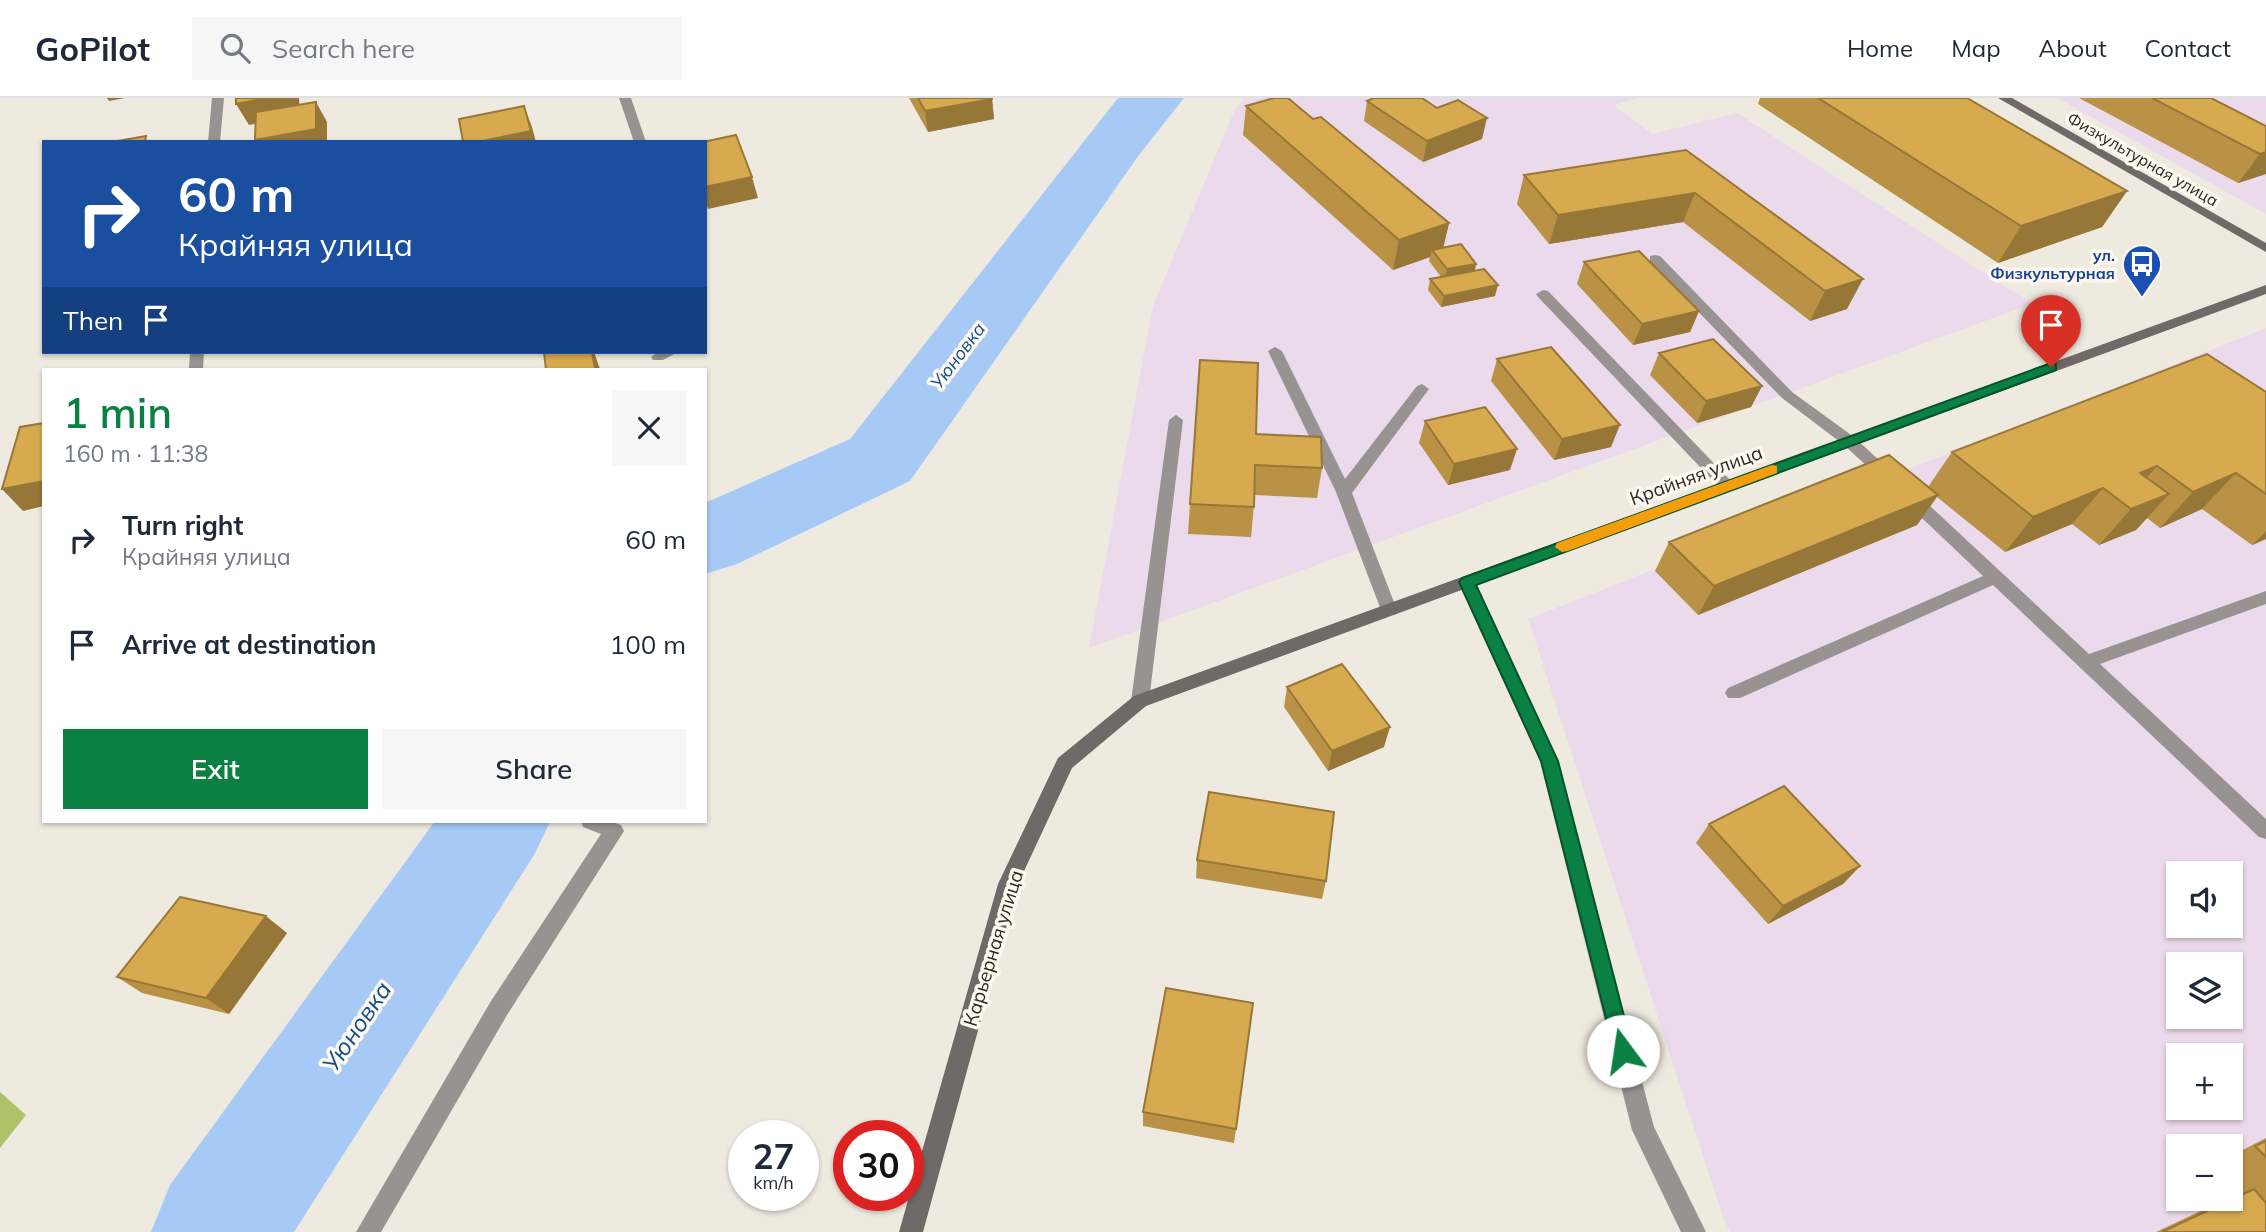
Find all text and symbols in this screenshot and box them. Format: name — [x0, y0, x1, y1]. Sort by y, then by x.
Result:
search box — [192, 17, 682, 80]
text: GoPilot — [35, 28, 150, 69]
icon: search — [216, 29, 254, 67]
text: Search here — [272, 32, 415, 65]
text: Home — [1847, 33, 1913, 63]
text: Map — [1951, 33, 2001, 63]
text: About — [2039, 33, 2107, 63]
text: Contact — [2145, 33, 2231, 63]
street label: Физкультурная улица — [2064, 108, 2222, 210]
text: 60 m — [178, 163, 294, 224]
icon: right — [63, 168, 154, 259]
text: Крайняя улица — [178, 224, 413, 264]
bus stop icon: ул. Физкультурная — [2121, 243, 2163, 298]
place label: ул. Физкультурная — [1990, 245, 2115, 283]
pin — [2021, 295, 2081, 367]
icon: arrive — [137, 301, 175, 339]
text: Then — [63, 304, 123, 337]
icon: arrive — [2032, 306, 2070, 344]
water label: Уюновка — [925, 318, 990, 393]
text: 1 min — [63, 386, 172, 439]
button: close — [612, 391, 686, 465]
text: 160 m · 11:38 — [63, 439, 208, 468]
street label: Крайняя улица — [1626, 440, 1766, 510]
text: Turn right — [122, 509, 243, 542]
icon: right — [63, 521, 101, 559]
text: 60 m — [625, 523, 686, 556]
text: Крайняя улица — [122, 542, 291, 571]
icon: arrive — [63, 626, 101, 664]
text: Arrive at destination — [122, 628, 377, 661]
text: 100 m — [610, 628, 686, 661]
button: Exit — [63, 729, 368, 809]
button: Share — [382, 729, 686, 809]
map controls — [2166, 861, 2243, 1211]
button: sound — [2166, 861, 2243, 938]
street label: Карьерная улица — [958, 867, 1028, 1029]
button: layers — [2166, 952, 2243, 1029]
water label: Уюновка — [315, 975, 397, 1077]
position arrow — [1586, 1014, 1660, 1088]
button: + — [2166, 1043, 2243, 1120]
speed limit sign: 30 — [833, 1120, 924, 1211]
text: 27 — [752, 1134, 795, 1178]
button: − — [2166, 1134, 2243, 1211]
text: km/h — [753, 1171, 794, 1194]

